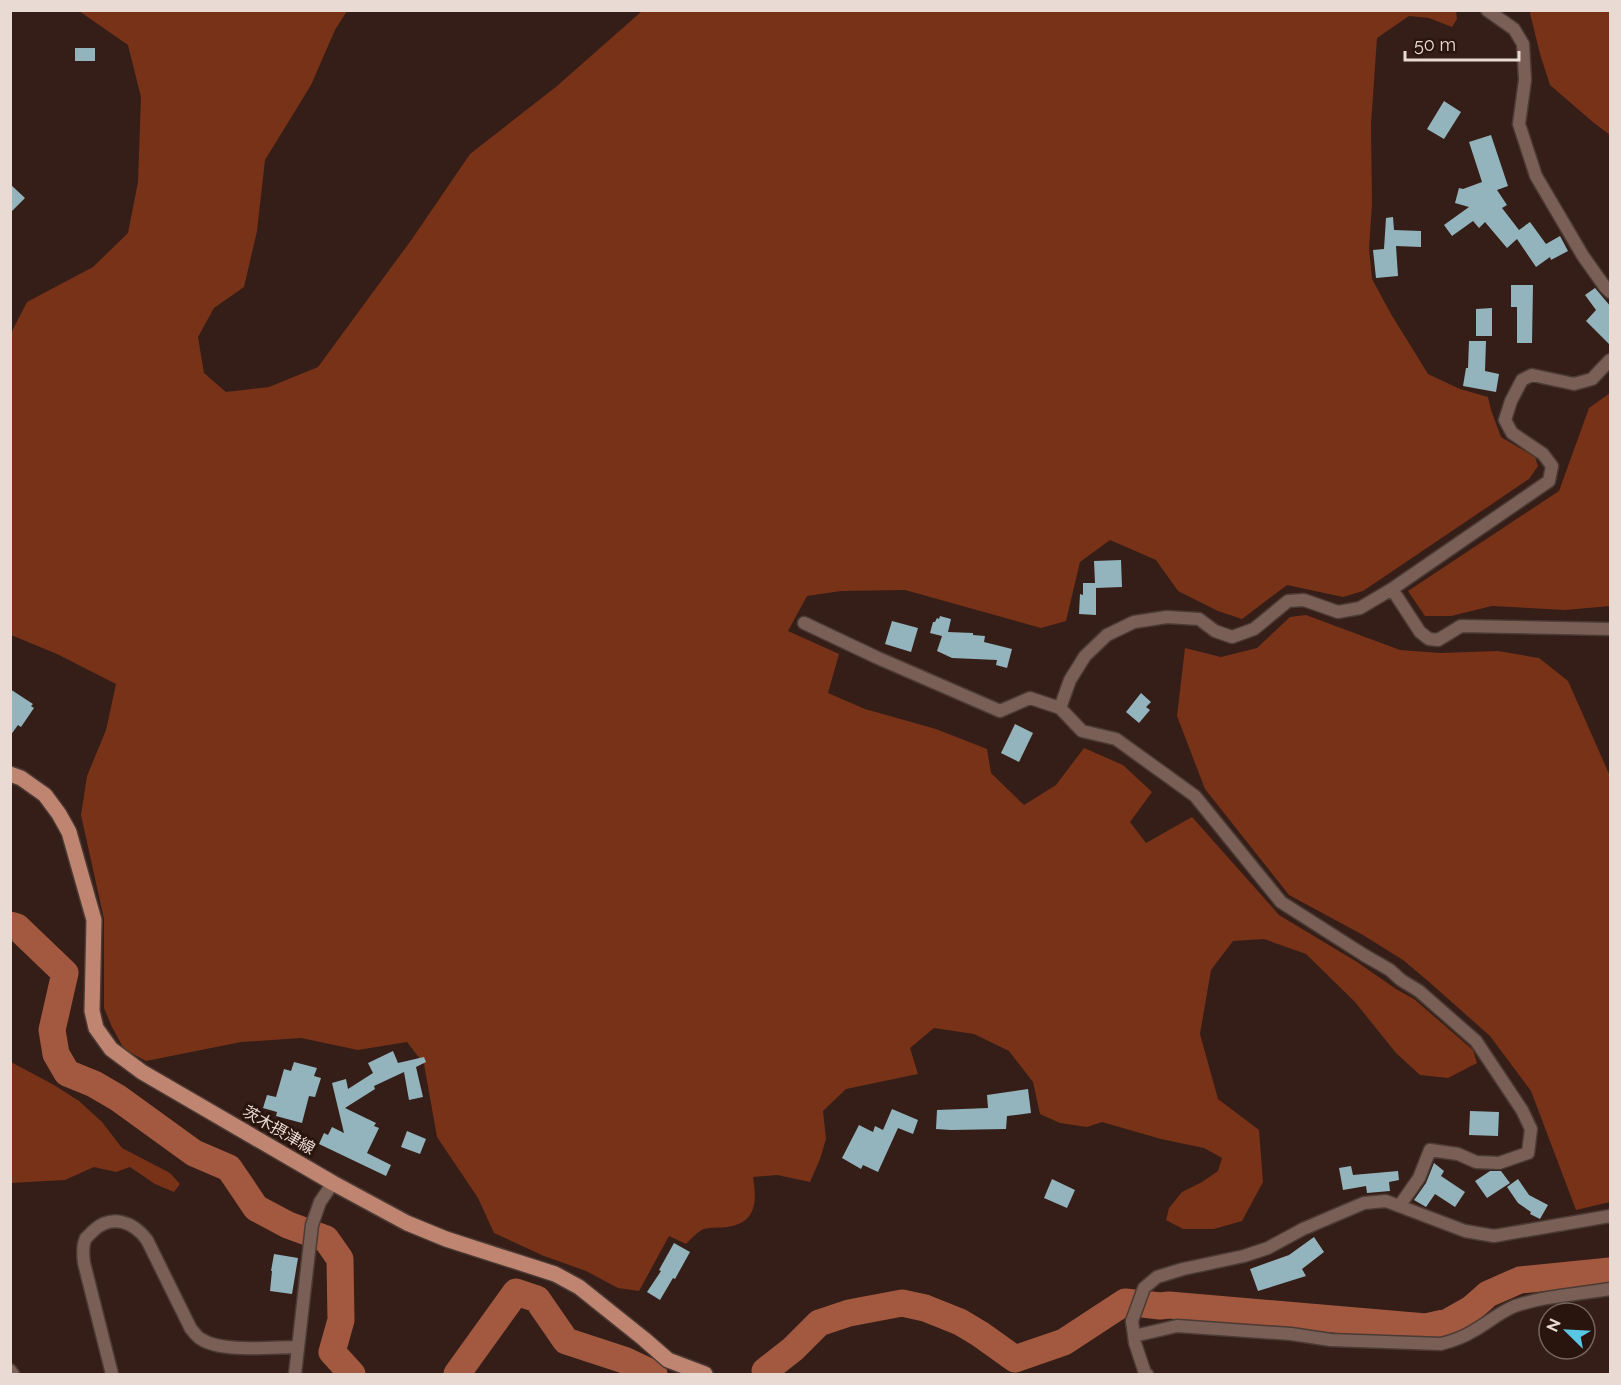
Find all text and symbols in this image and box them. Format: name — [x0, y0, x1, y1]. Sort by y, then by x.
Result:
scale bar — [1405, 24, 1519, 62]
text: 50 m — [1414, 34, 1456, 55]
street label: 茨木摂津線 — [240, 1102, 318, 1158]
north arrow — [1537, 1301, 1597, 1361]
text: N — [1543, 1316, 1565, 1335]

